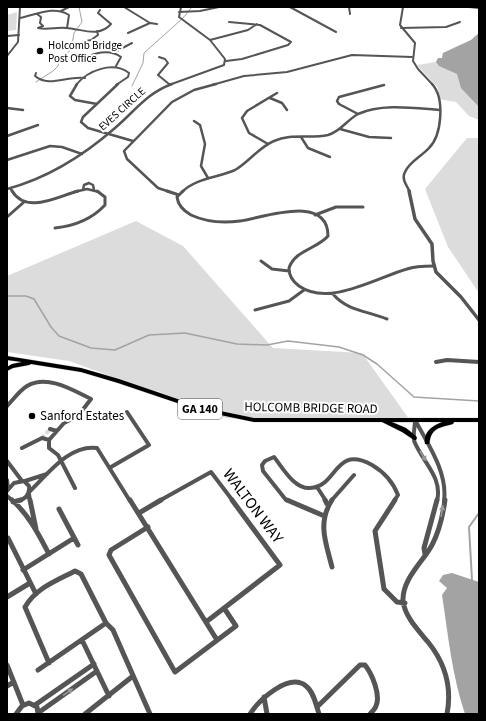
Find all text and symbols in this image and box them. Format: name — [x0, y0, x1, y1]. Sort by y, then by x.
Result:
place label: Holcomb Bridge Post Office — [48, 38, 123, 66]
marker: Holcomb Bridge Post Office — [35, 46, 45, 56]
street label: EVES CIRCLE — [95, 84, 149, 134]
street label: HOLCOMB BRIDGE ROAD — [244, 398, 378, 418]
road number: GA 140 — [178, 399, 222, 419]
place label: Sanford Estates — [40, 407, 125, 425]
marker: Sanford Estates — [27, 411, 37, 421]
one-way arrow — [420, 450, 427, 462]
street label: WALTON WAY — [218, 464, 289, 548]
one-way arrow — [439, 505, 445, 517]
one-way arrow — [62, 688, 73, 696]

